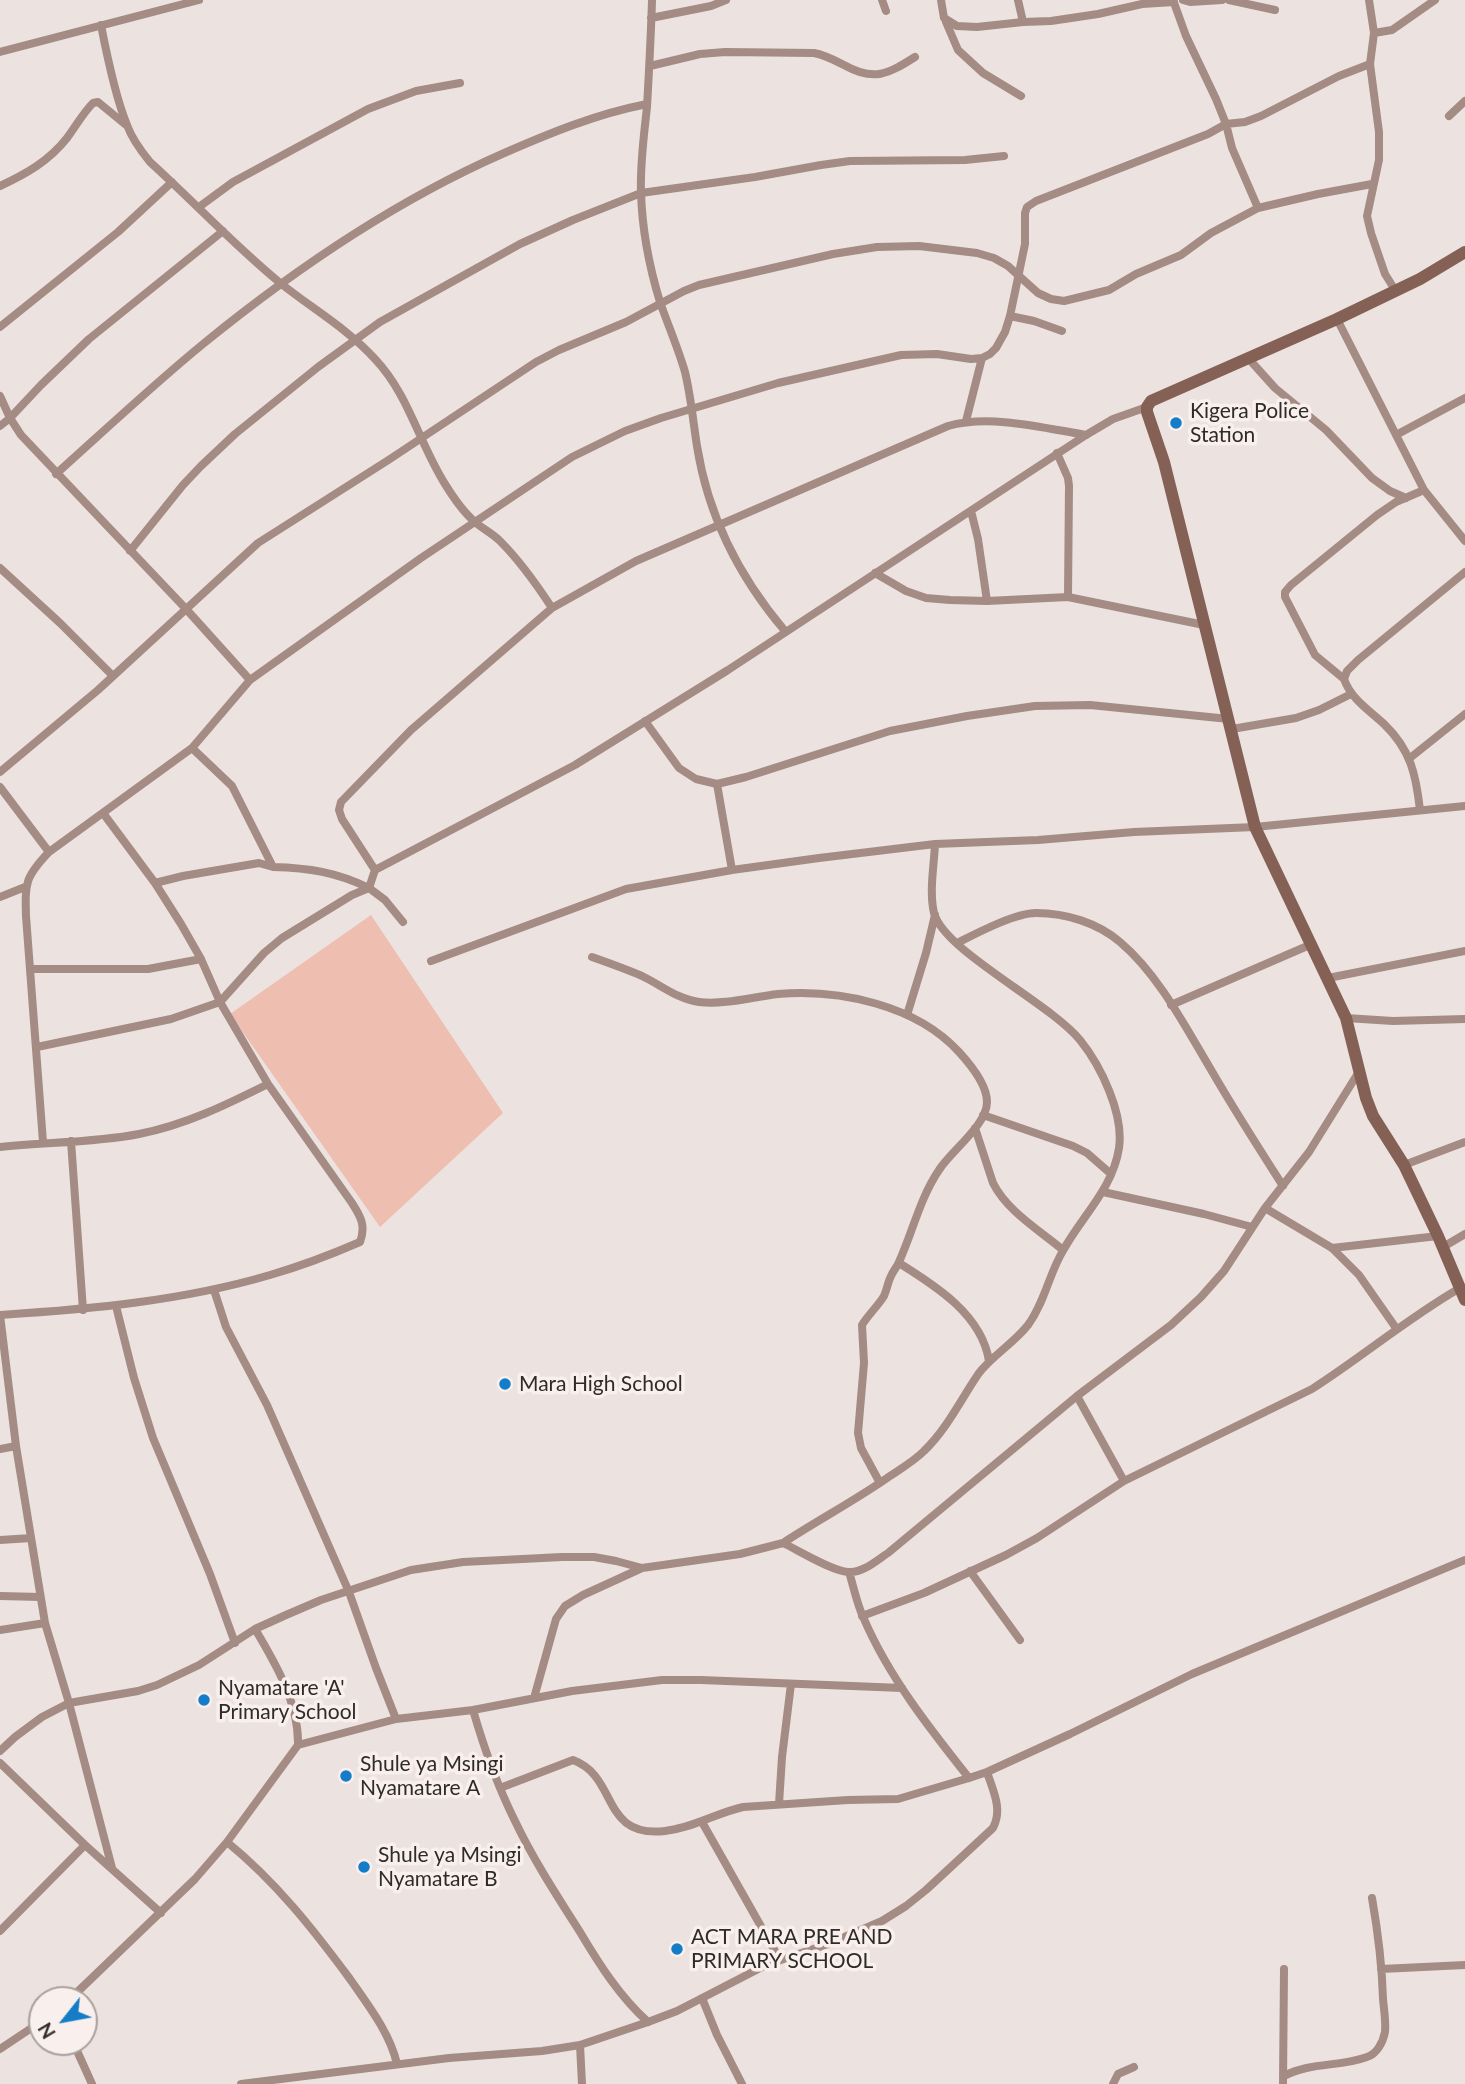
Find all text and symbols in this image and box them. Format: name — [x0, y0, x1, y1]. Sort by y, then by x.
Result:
place label: Kigera Police Station — [1190, 398, 1309, 448]
marker: Kigera Police Station — [1168, 415, 1184, 431]
place label: Mara High School — [519, 1371, 683, 1397]
marker: Mara High School — [497, 1376, 513, 1392]
place label: Nyamatare 'A' Primary School — [218, 1675, 356, 1725]
marker: Nyamatare 'A' Primary School — [196, 1692, 212, 1708]
place label: Shule ya Msingi Nyamatare A — [360, 1751, 503, 1801]
marker: Shule ya Msingi Nyamatare A — [338, 1768, 354, 1784]
place label: Shule ya Msingi Nyamatare B — [378, 1842, 521, 1892]
marker: Shule ya Msingi Nyamatare B — [356, 1859, 372, 1875]
place label: ACT MARA PRE AND PRIMARY SCHOOL — [691, 1924, 893, 1974]
marker: ACT MARA PRE AND PRIMARY SCHOOL — [669, 1941, 685, 1957]
north arrow — [28, 1986, 98, 2056]
text: N — [33, 2019, 60, 2043]

